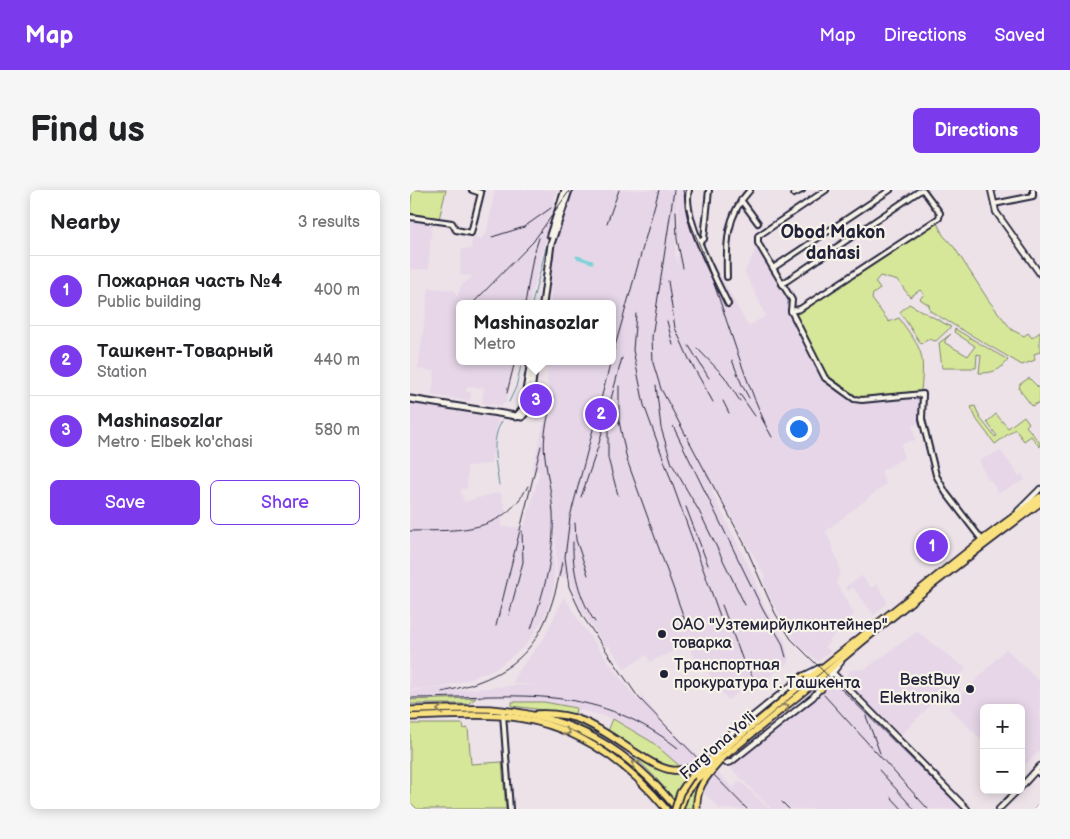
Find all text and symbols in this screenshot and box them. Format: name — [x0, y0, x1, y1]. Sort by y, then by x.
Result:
text: Map — [25, 21, 73, 50]
text: Map — [820, 25, 856, 46]
text: Directions — [884, 25, 966, 46]
text: Saved — [994, 25, 1045, 46]
button: Directions — [913, 108, 1040, 153]
text: Find us — [30, 109, 145, 152]
text: Nearby — [50, 210, 120, 235]
text: 3 results — [298, 213, 360, 232]
district label: Obod Makon dahasi — [781, 222, 885, 264]
text: Пожарная часть №4 — [97, 270, 282, 293]
text: 1 — [63, 281, 69, 300]
text: 400 m — [314, 281, 360, 300]
text: Public building — [97, 293, 201, 312]
popup — [456, 300, 616, 365]
text: Mashinasozlar — [473, 312, 599, 335]
text: Metro — [473, 335, 516, 354]
text: Ташкент-Товарный — [97, 340, 273, 363]
text: 2 — [61, 351, 71, 370]
text: 440 m — [314, 351, 360, 370]
text: Station — [97, 363, 147, 382]
pin: 3 — [520, 381, 552, 419]
pin: 2 — [585, 395, 617, 433]
text: Mashinasozlar — [97, 410, 223, 433]
your location — [786, 416, 812, 442]
text: 3 — [61, 421, 71, 440]
text: 580 m — [315, 421, 360, 440]
text: Metro · Elbek ko'chasi — [97, 433, 253, 452]
button: Save — [50, 480, 200, 525]
button: Share — [210, 480, 360, 525]
pin: 1 — [916, 527, 948, 565]
place label: ОАО "Узтемирйулконтейнер" товарка — [672, 616, 888, 653]
marker: ОАО "Узтемирйулконтейнер" товарка — [656, 628, 668, 640]
place label: Транспортная прокуратура г. Ташкента — [674, 656, 861, 693]
marker: Транспортная прокуратура г. Ташкента — [658, 668, 670, 680]
place label: BestBuy Elektronika — [879, 671, 961, 708]
marker: BestBuy Elektronika — [964, 683, 976, 695]
one-way arrow — [780, 704, 789, 712]
map controls — [980, 704, 1025, 794]
button: + — [980, 704, 1025, 749]
one-way arrow — [436, 705, 444, 715]
street label: Farg'ona Yo'li — [676, 708, 760, 784]
one-way arrow — [562, 726, 570, 736]
button: − — [980, 749, 1025, 794]
one-way arrow — [632, 762, 641, 770]

